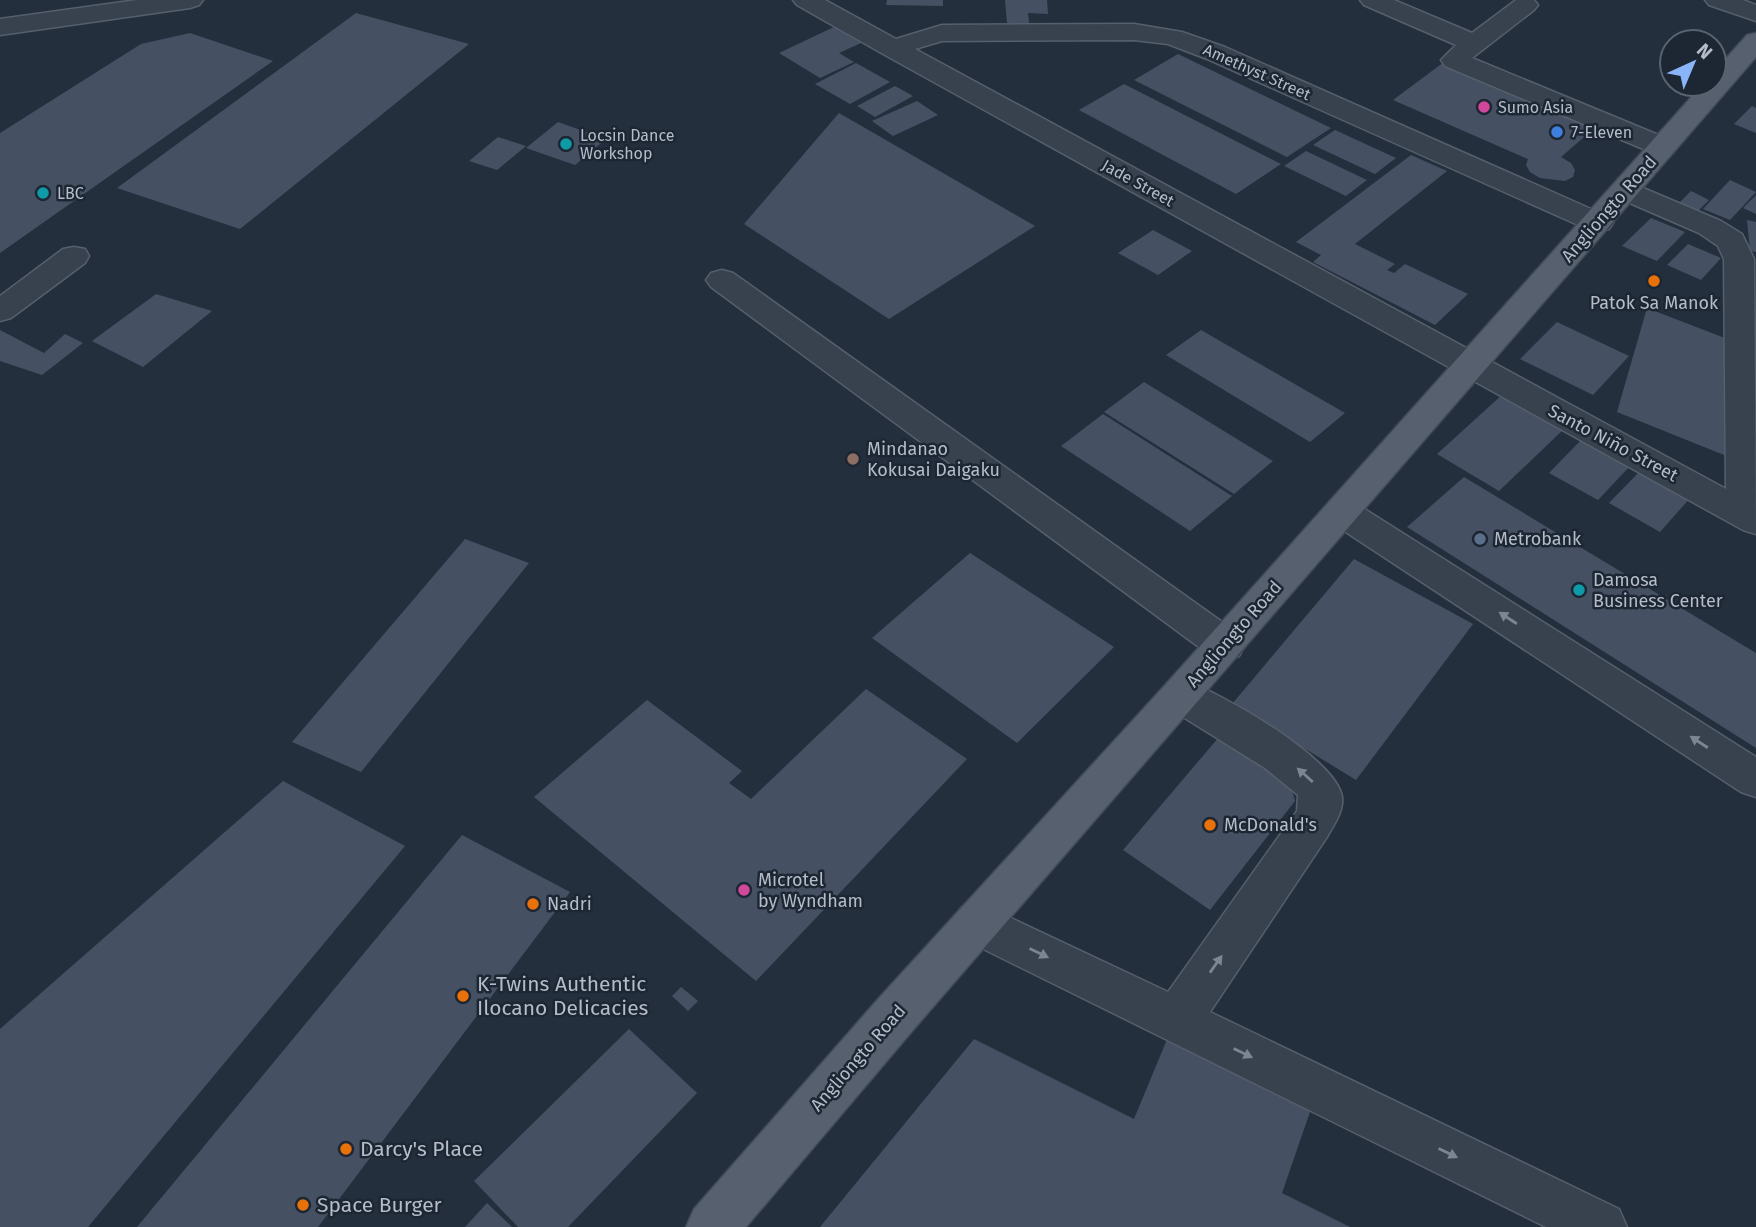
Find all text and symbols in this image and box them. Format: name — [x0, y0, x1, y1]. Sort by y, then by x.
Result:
north arrow — [1658, 28, 1728, 98]
text: N — [1692, 38, 1717, 64]
street label: Amethyst Street — [1200, 40, 1314, 104]
place label: Sumo Asia — [1498, 98, 1573, 117]
marker: Sumo Asia — [1476, 99, 1492, 115]
place label: 7-Eleven — [1571, 123, 1632, 142]
marker: 7-Eleven — [1549, 124, 1565, 140]
place label: Locsin Dance Workshop — [580, 126, 674, 163]
marker: Locsin Dance Workshop — [558, 136, 574, 152]
street label: Angliongto Road — [1557, 151, 1661, 267]
street label: Jade Street — [1099, 155, 1178, 211]
place label: LBC — [57, 184, 84, 203]
marker: LBC — [35, 185, 51, 201]
marker: Patok Sa Manok — [1646, 273, 1662, 289]
place label: Patok Sa Manok — [1590, 292, 1719, 314]
street label: Santo Niño Street — [1544, 400, 1682, 487]
place label: Mindanao Kokusai Daigaku — [867, 438, 1000, 481]
marker: Mindanao Kokusai Daigaku — [845, 451, 861, 467]
place label: Metrobank — [1494, 528, 1582, 550]
marker: Metrobank — [1472, 531, 1488, 547]
place label: Damosa Business Center — [1593, 569, 1723, 612]
street label: Angliongto Road — [1182, 576, 1286, 692]
marker: Damosa Business Center — [1571, 582, 1587, 598]
one-way arrow — [1498, 612, 1517, 625]
one-way arrow — [1689, 736, 1708, 749]
one-way arrow — [1297, 767, 1314, 783]
place label: McDonald's — [1224, 814, 1317, 836]
marker: McDonald's — [1202, 817, 1218, 833]
place label: Microtel by Wyndham — [758, 869, 863, 912]
marker: Microtel by Wyndham — [736, 882, 752, 898]
place label: Nadri — [547, 893, 592, 915]
marker: Nadri — [525, 896, 541, 912]
one-way arrow — [1029, 947, 1049, 959]
one-way arrow — [1209, 955, 1223, 973]
place label: K-Twins Authentic Ilocano Delicacies — [477, 971, 649, 1021]
marker: K-Twins Authentic Ilocano Delicacies — [455, 988, 471, 1004]
street label: Angliongto Road — [806, 1000, 910, 1116]
one-way arrow — [1233, 1047, 1253, 1059]
place label: Darcy's Place — [360, 1136, 483, 1162]
marker: Darcy's Place — [338, 1141, 354, 1157]
one-way arrow — [1438, 1147, 1458, 1158]
place label: Space Burger — [317, 1192, 442, 1218]
marker: Space Burger — [295, 1197, 311, 1213]

